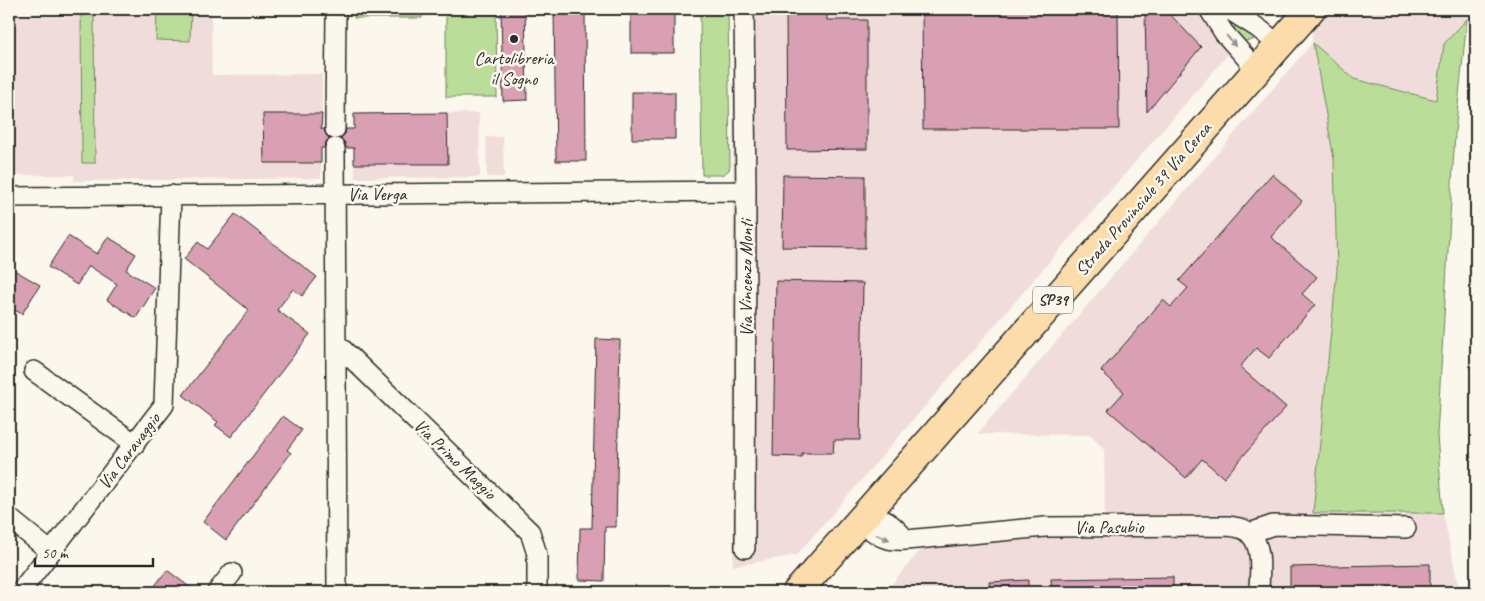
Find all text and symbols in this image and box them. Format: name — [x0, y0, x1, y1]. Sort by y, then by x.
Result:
marker: Cartolibreria il Sogno — [508, 33, 520, 45]
one-way arrow — [1225, 34, 1237, 46]
place label: Cartolibreria il Sogno — [475, 47, 555, 90]
street label: Strada Provinciale 39 Via Cerca — [1070, 117, 1217, 280]
street label: Via Verga — [348, 183, 407, 205]
street label: Via Vincenzo Monti — [735, 217, 757, 337]
road number: SP39 — [1033, 286, 1073, 314]
street label: Via Caravaggio — [93, 407, 166, 493]
street label: Via Primo Maggio — [409, 414, 502, 505]
street label: Via Pasubio — [1074, 516, 1145, 538]
one-way arrow — [876, 533, 891, 541]
scale bar — [35, 536, 152, 568]
text: 50 m — [42, 544, 69, 563]

